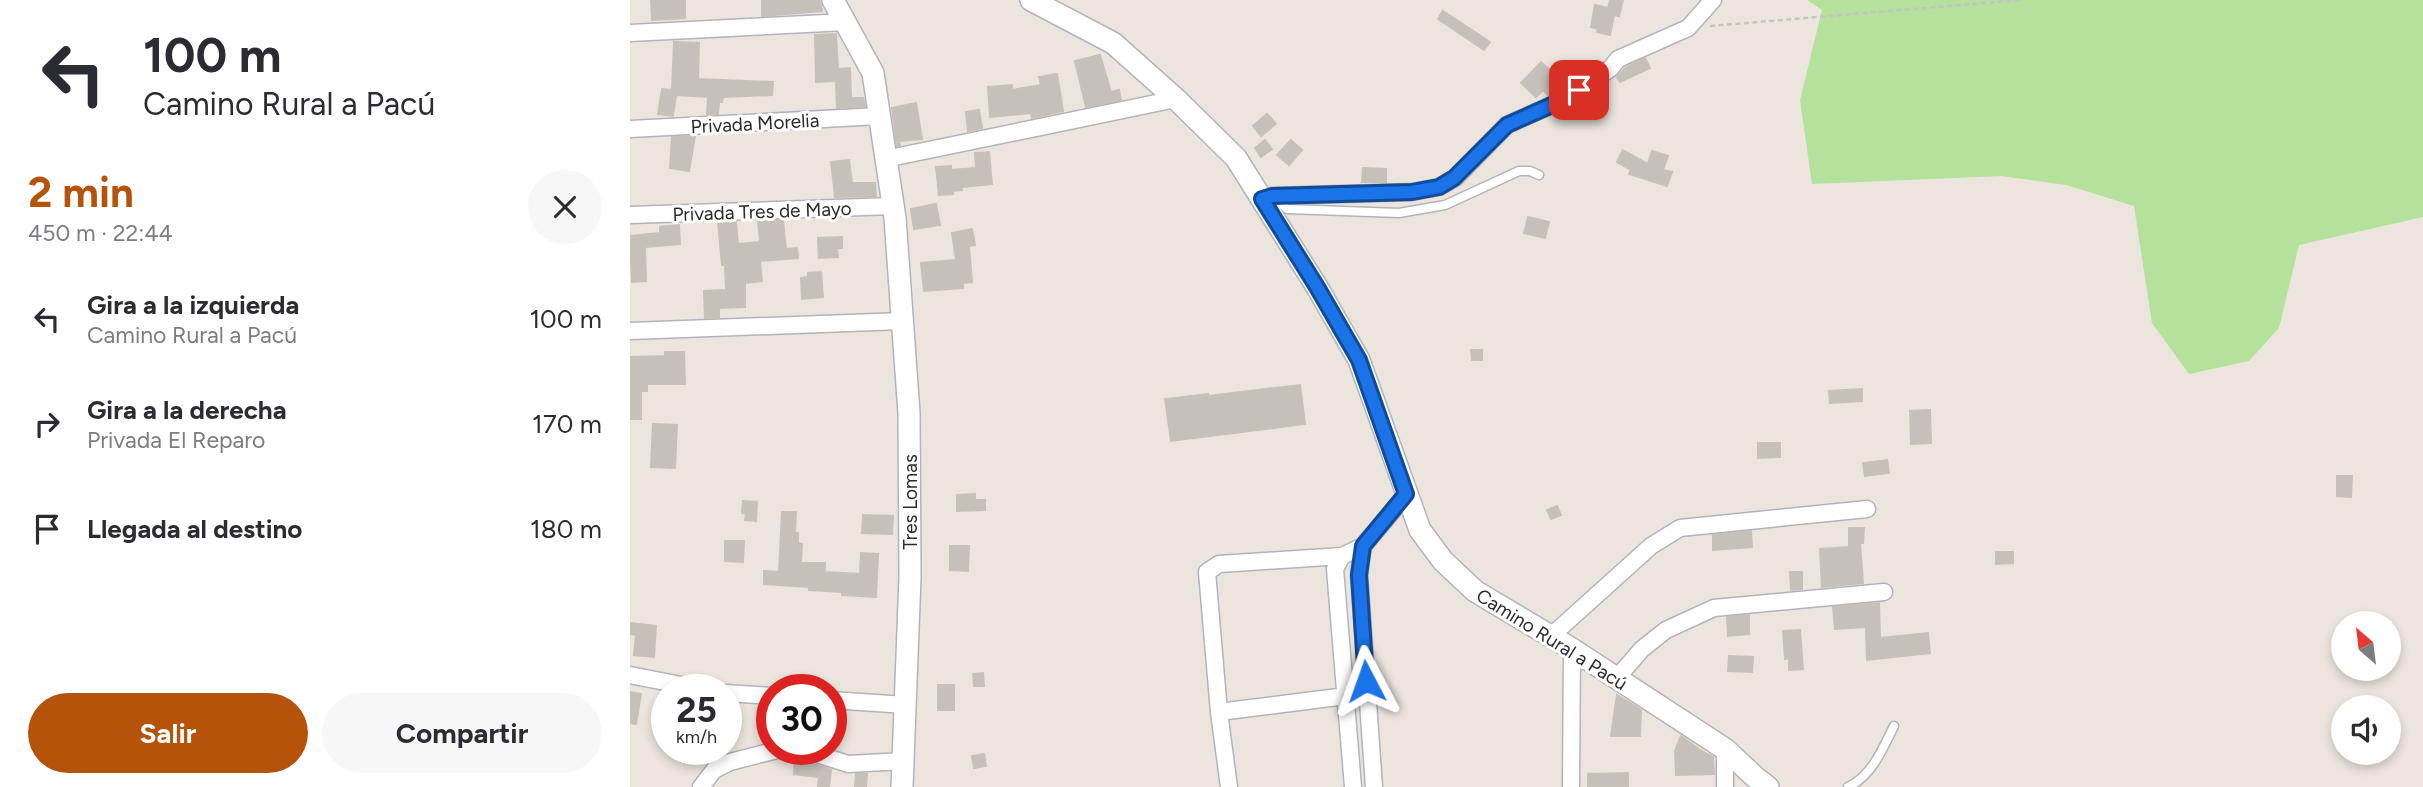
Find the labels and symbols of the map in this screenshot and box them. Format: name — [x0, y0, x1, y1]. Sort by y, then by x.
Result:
pin — [1549, 60, 1609, 120]
street label: Privada Morelia — [690, 109, 820, 138]
street label: Privada Tres de Mayo — [672, 197, 852, 226]
street label: Tres Lomas — [899, 454, 922, 550]
street label: Camino Rural a Pacú — [1472, 584, 1631, 695]
north arrow — [2331, 611, 2401, 681]
position arrow — [1329, 644, 1403, 718]
speed limit sign: 30 — [756, 674, 847, 765]

